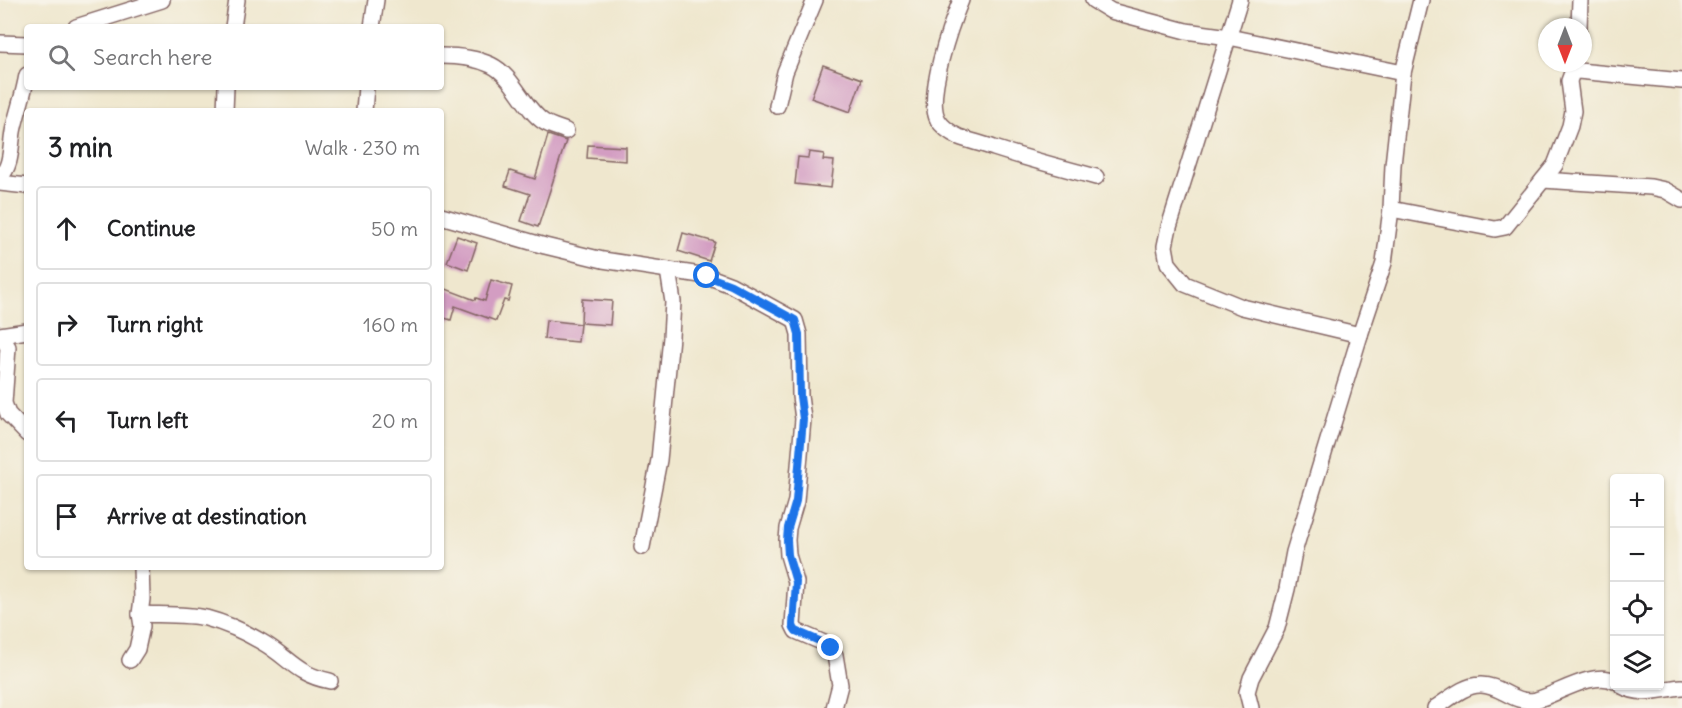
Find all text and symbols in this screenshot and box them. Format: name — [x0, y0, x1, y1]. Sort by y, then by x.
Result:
north arrow — [1538, 18, 1592, 72]
search box — [24, 24, 444, 90]
icon: search — [45, 41, 78, 74]
text: Search here — [93, 43, 212, 71]
text: 3 min — [48, 131, 113, 164]
text: Walk · 230 m — [305, 135, 420, 160]
icon: ahead — [50, 212, 83, 245]
text: Continue — [107, 214, 196, 242]
text: 50 m — [371, 216, 418, 241]
route start — [693, 262, 719, 288]
icon: right — [50, 308, 83, 341]
text: Turn right — [107, 310, 203, 338]
text: 160 m — [363, 312, 418, 337]
icon: left — [50, 404, 83, 437]
text: Turn left — [107, 406, 188, 434]
text: 20 m — [372, 408, 418, 433]
map controls — [1610, 474, 1664, 690]
button: + — [1610, 474, 1664, 528]
icon: arrive — [50, 500, 83, 533]
text: Arrive at destination — [107, 502, 307, 530]
button: − — [1610, 528, 1664, 582]
button: locate — [1610, 582, 1664, 636]
route end — [817, 634, 843, 660]
button: layers — [1610, 636, 1664, 690]

